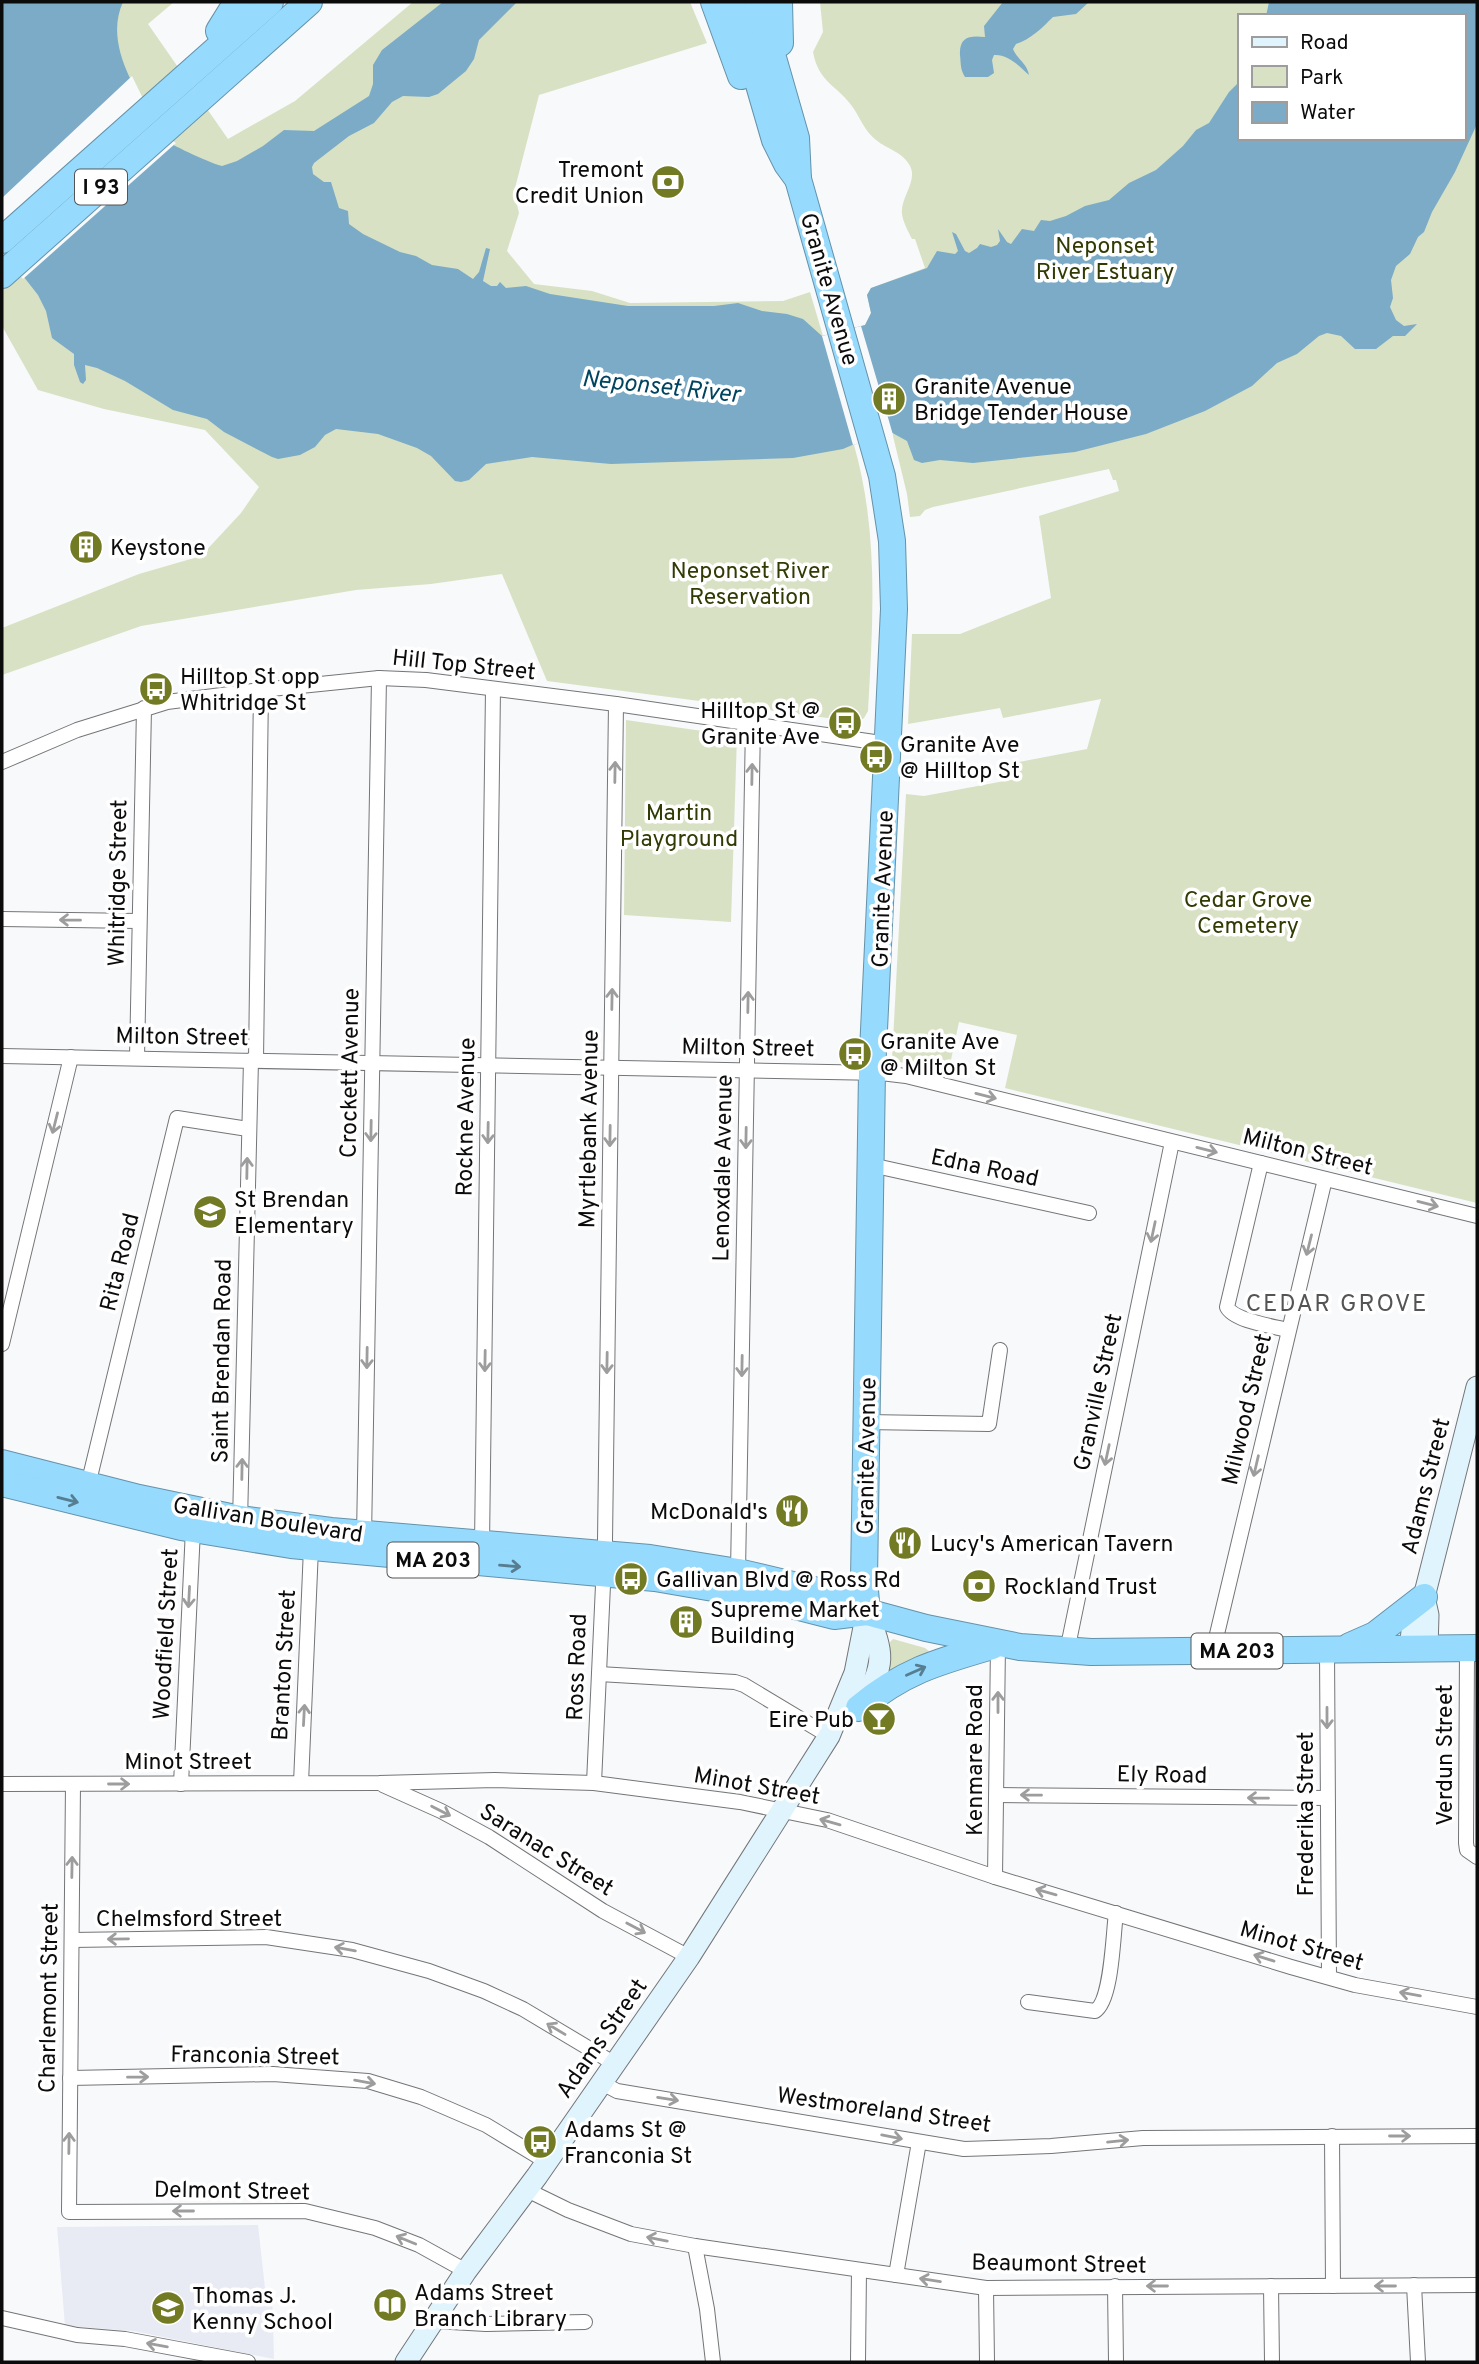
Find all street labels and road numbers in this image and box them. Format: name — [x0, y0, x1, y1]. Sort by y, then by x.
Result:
road number: I 93 — [75, 170, 127, 204]
street label: Granite Avenue — [792, 210, 863, 369]
street label: Hill Top Street — [390, 645, 537, 688]
street label: Whitridge Street — [104, 799, 135, 967]
street label: Granite Avenue — [867, 810, 902, 968]
street label: Crockett Avenue — [336, 988, 367, 1158]
street label: Milton Street — [115, 1023, 249, 1054]
street label: Myrtlebank Avenue — [574, 1029, 607, 1229]
street label: Milton Street — [681, 1034, 815, 1065]
street label: Rockne Avenue — [452, 1037, 483, 1197]
street label: Lenoxdale Avenue — [708, 1074, 741, 1262]
street label: Milton Street — [1239, 1123, 1376, 1184]
street label: Edna Road — [928, 1144, 1041, 1195]
street label: Rita Road — [95, 1210, 148, 1315]
street label: Saint Brendan Road — [207, 1258, 240, 1464]
street label: Granville Street — [1069, 1311, 1130, 1474]
street label: Milwood Street — [1217, 1331, 1280, 1488]
street label: Granite Avenue — [853, 1377, 884, 1535]
street label: Adams Street — [1396, 1415, 1458, 1558]
street label: Gallivan Boulevard — [171, 1492, 365, 1551]
road number: MA 203 — [388, 1542, 478, 1578]
street label: Woodfield Street — [149, 1548, 186, 1721]
street label: Branton Street — [267, 1589, 304, 1742]
street label: Ross Road — [562, 1613, 595, 1721]
road number: MA 203 — [1192, 1634, 1282, 1668]
street label: Kenmare Road — [962, 1684, 991, 1836]
street label: Verdun Street — [1432, 1684, 1461, 1826]
street label: Frederika Street — [1293, 1731, 1322, 1897]
street label: Minot Street — [124, 1749, 252, 1778]
street label: Ely Road — [1116, 1761, 1208, 1792]
street label: Minot Street — [691, 1762, 822, 1813]
street label: Saranac Street — [473, 1798, 618, 1904]
street label: Charlemont Street — [34, 1903, 67, 2093]
street label: Chelmsford Street — [96, 1906, 282, 1935]
street label: Minot Street — [1236, 1916, 1367, 1979]
street label: Adams Street — [551, 1974, 655, 2105]
street label: Franconia Street — [170, 2042, 340, 2073]
street label: Westmoreland Street — [775, 2082, 993, 2141]
street label: Delmont Street — [154, 2177, 310, 2208]
street label: Beaumont Street — [971, 2249, 1147, 2282]

